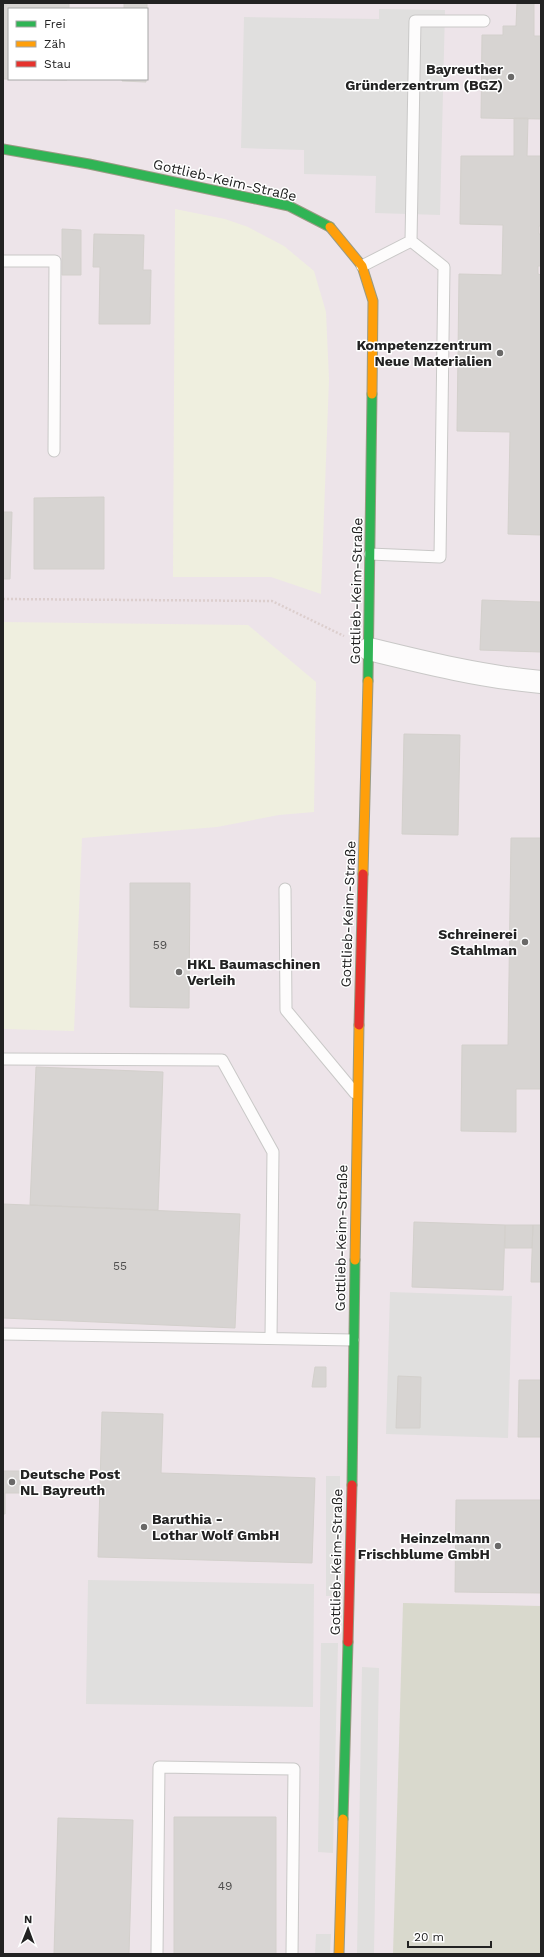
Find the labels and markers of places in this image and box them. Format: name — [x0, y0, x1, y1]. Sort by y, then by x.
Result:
place label: Bayreuther Gründerzentrum (BGZ) — [345, 61, 503, 93]
marker: Bayreuther Gründerzentrum (BGZ) — [506, 72, 516, 82]
place label: Kompetenzzentrum Neue Materialien — [356, 337, 492, 369]
marker: Kompetenzzentrum Neue Materialien — [495, 348, 505, 358]
place label: Schreinerei Stahlman — [438, 926, 517, 958]
marker: Schreinerei Stahlman — [520, 937, 530, 947]
place label: HKL Baumaschinen Verleih — [187, 956, 320, 988]
marker: HKL Baumaschinen Verleih — [174, 967, 184, 977]
place label: Deutsche Post NL Bayreuth — [20, 1466, 120, 1498]
marker: Deutsche Post NL Bayreuth — [7, 1477, 17, 1487]
place label: Baruthia - Lothar Wolf GmbH — [152, 1511, 280, 1543]
marker: Baruthia - Lothar Wolf GmbH — [139, 1522, 149, 1532]
place label: Heinzelmann Frischblume GmbH — [358, 1530, 490, 1562]
marker: Heinzelmann Frischblume GmbH — [493, 1541, 503, 1551]

